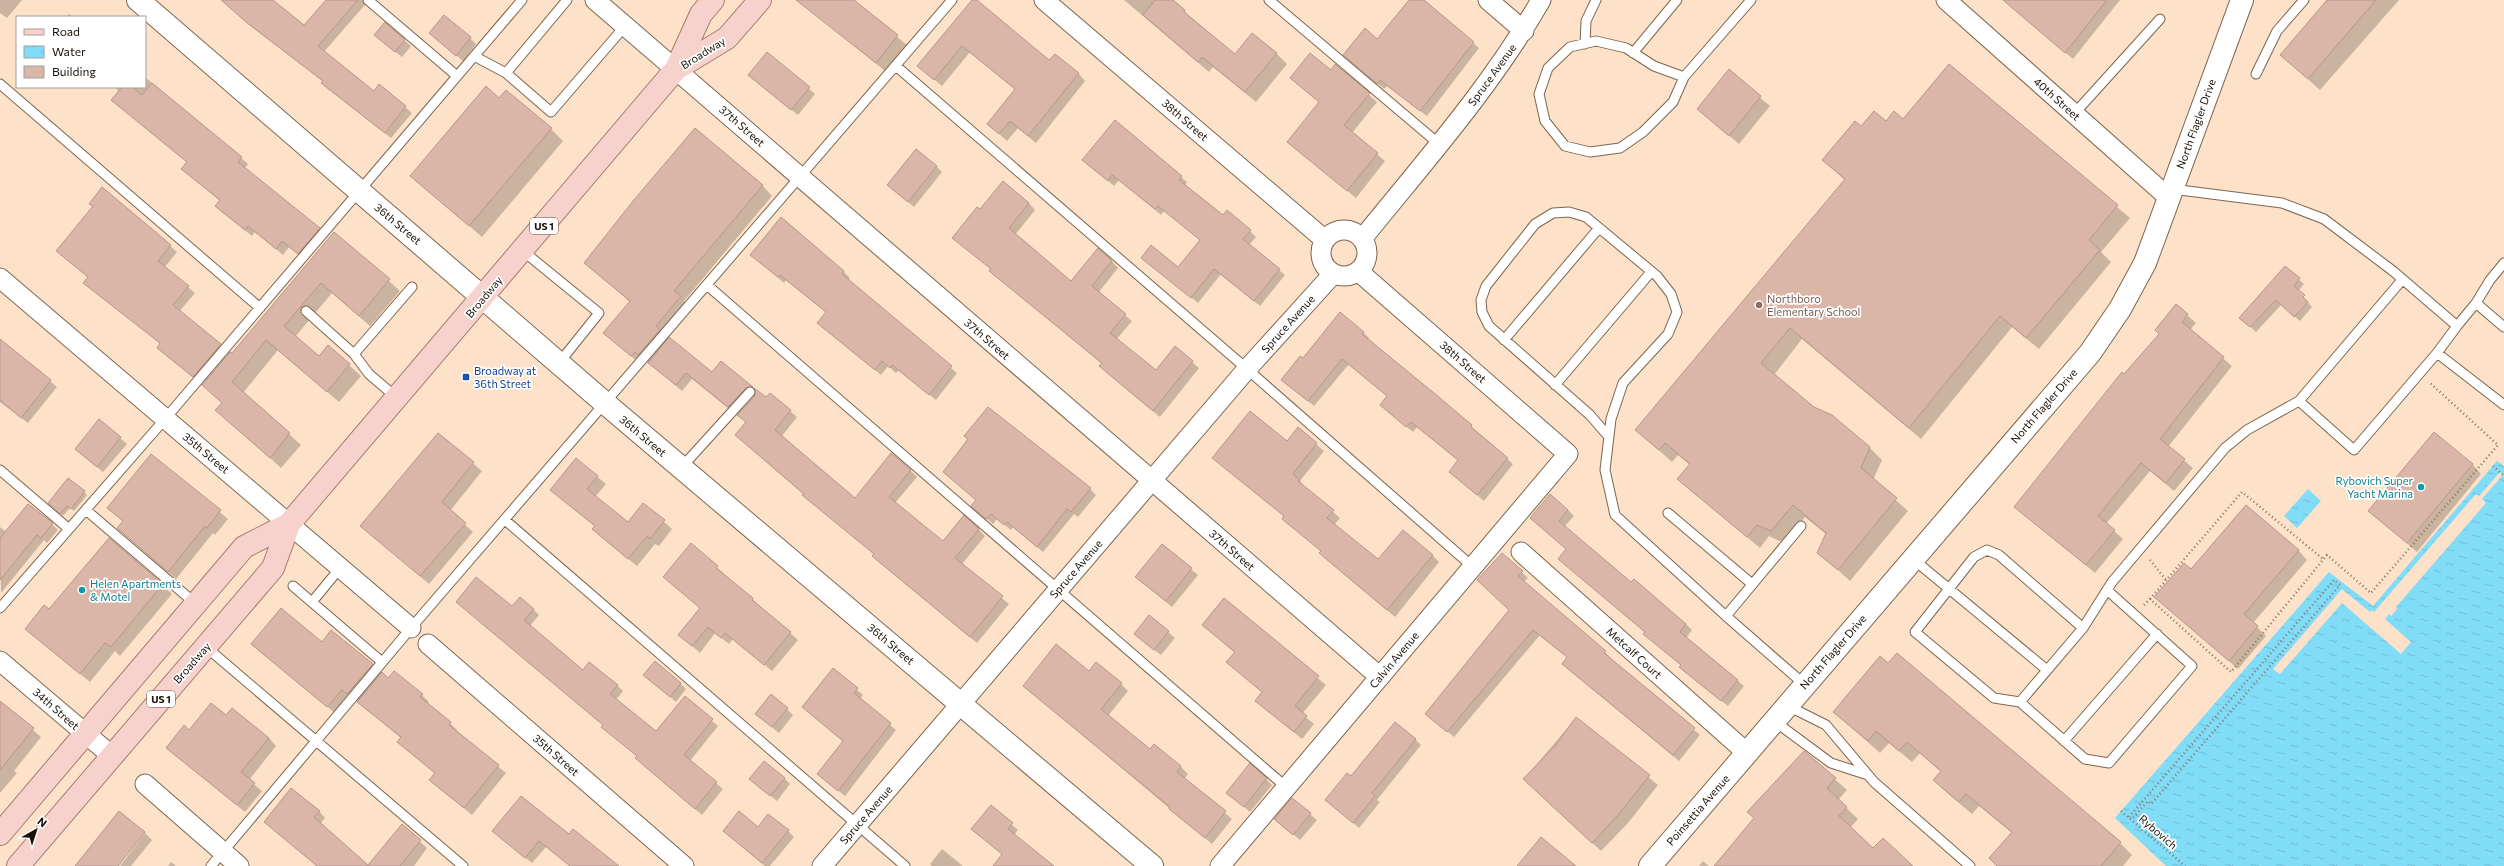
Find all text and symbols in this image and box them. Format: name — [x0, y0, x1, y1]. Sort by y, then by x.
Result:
legend — [16, 16, 146, 88]
text: Road — [52, 24, 80, 38]
street label: Broadway — [678, 34, 728, 71]
street label: Spruce Avenue — [1465, 41, 1519, 108]
text: Water — [52, 44, 86, 58]
text: Building — [52, 64, 96, 78]
street label: 40th Street — [2032, 74, 2084, 123]
street label: North Flagler Drive — [2173, 77, 2218, 171]
street label: 38th Street — [1160, 96, 1211, 144]
street label: 37th Street — [717, 102, 768, 149]
street label: 36th Street — [372, 200, 425, 247]
road number: US 1 — [530, 218, 558, 234]
street label: Broadway — [463, 273, 505, 320]
street label: Spruce Avenue — [1258, 292, 1317, 355]
place label: Northboro Elementary School — [1767, 292, 1860, 318]
marker: Northboro Elementary School — [1754, 300, 1764, 310]
street label: 37th Street — [962, 315, 1013, 362]
street label: 38th Street — [1438, 338, 1489, 386]
place label: Broadway at 36th Street — [474, 364, 537, 390]
street label: North Flagler Drive — [2008, 366, 2080, 446]
marker: Broadway at 36th Street — [461, 372, 471, 382]
street label: 36th Street — [617, 412, 670, 459]
street label: 35th Street — [180, 429, 233, 476]
place label: Rybovich Super Yacht Marina — [2336, 474, 2414, 500]
marker: Rybovich Super Yacht Marina — [2416, 482, 2426, 492]
street label: 37th Street — [1207, 526, 1258, 573]
street label: Spruce Avenue — [1047, 537, 1105, 601]
place label: Helen Apartments & Motel — [90, 577, 181, 603]
marker: Helen Apartments & Motel — [77, 585, 87, 595]
street label: North Flagler Drive — [1797, 612, 1869, 692]
street label: 36th Street — [865, 620, 918, 667]
street label: Metcalf Court — [1604, 624, 1665, 681]
street label: Calvin Avenue — [1366, 629, 1421, 691]
street label: Broadway — [170, 639, 213, 686]
street label: 34th Street — [31, 685, 82, 733]
road number: US 1 — [147, 691, 175, 707]
street label: 35th Street — [531, 731, 582, 778]
street label: Poinsettia Avenue — [1663, 771, 1732, 848]
street label: Spruce Avenue — [837, 783, 895, 847]
north arrow — [16, 810, 56, 850]
street label: Rybovich — [2137, 812, 2180, 852]
text: N — [35, 814, 50, 829]

